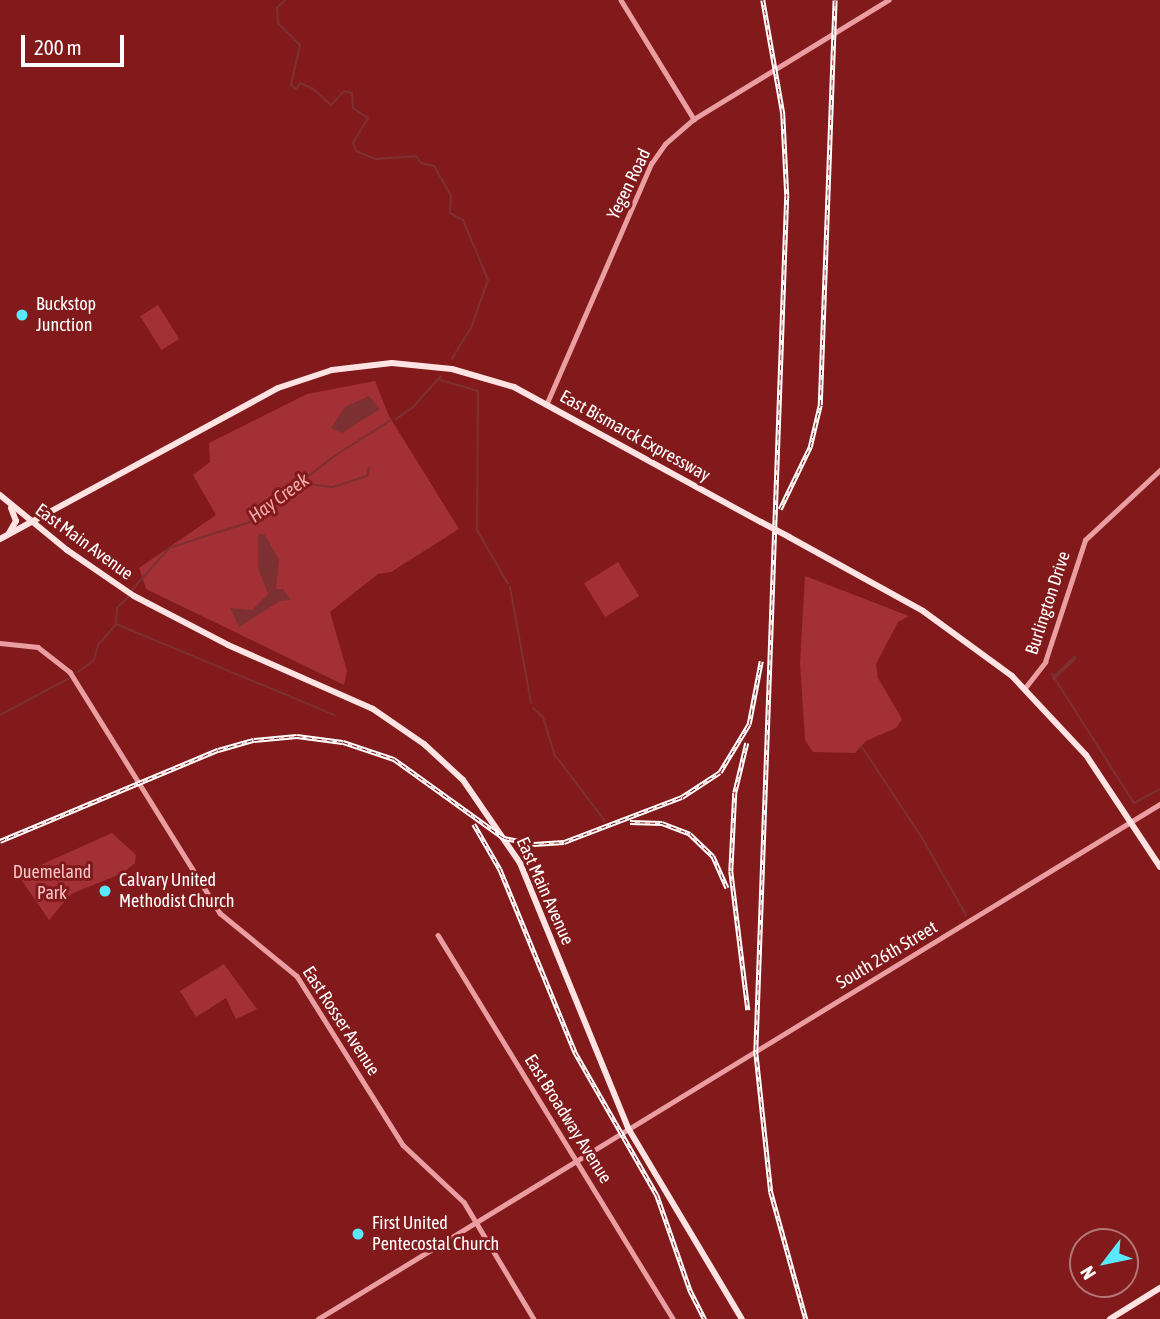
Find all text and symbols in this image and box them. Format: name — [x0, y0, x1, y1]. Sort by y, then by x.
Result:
scale bar — [24, 21, 128, 65]
text: 200 m — [34, 35, 82, 59]
street label: Yegen Road — [603, 145, 655, 223]
place label: Buckstop Junction — [36, 294, 96, 336]
marker: Buckstop Junction — [14, 307, 30, 323]
street label: East Bismarck Expressway — [556, 386, 714, 486]
water label: Hay Creek — [244, 468, 314, 528]
street label: East Main Avenue — [31, 499, 137, 585]
street label: Burlington Drive — [1021, 549, 1075, 657]
street label: East Main Avenue — [512, 834, 578, 948]
park label: Duemeland Park — [13, 862, 91, 904]
place label: Calvary United Methodist Church — [119, 870, 235, 912]
marker: Calvary United Methodist Church — [97, 883, 113, 899]
street label: South 26th Street — [833, 916, 941, 994]
street label: East Rosser Avenue — [298, 962, 384, 1080]
street label: East Broadway Avenue — [520, 1051, 616, 1187]
place label: First United Pentecostal Church — [372, 1213, 499, 1256]
marker: First United Pentecostal Church — [350, 1226, 366, 1242]
north arrow — [1069, 1228, 1139, 1298]
text: N — [1076, 1262, 1100, 1284]

